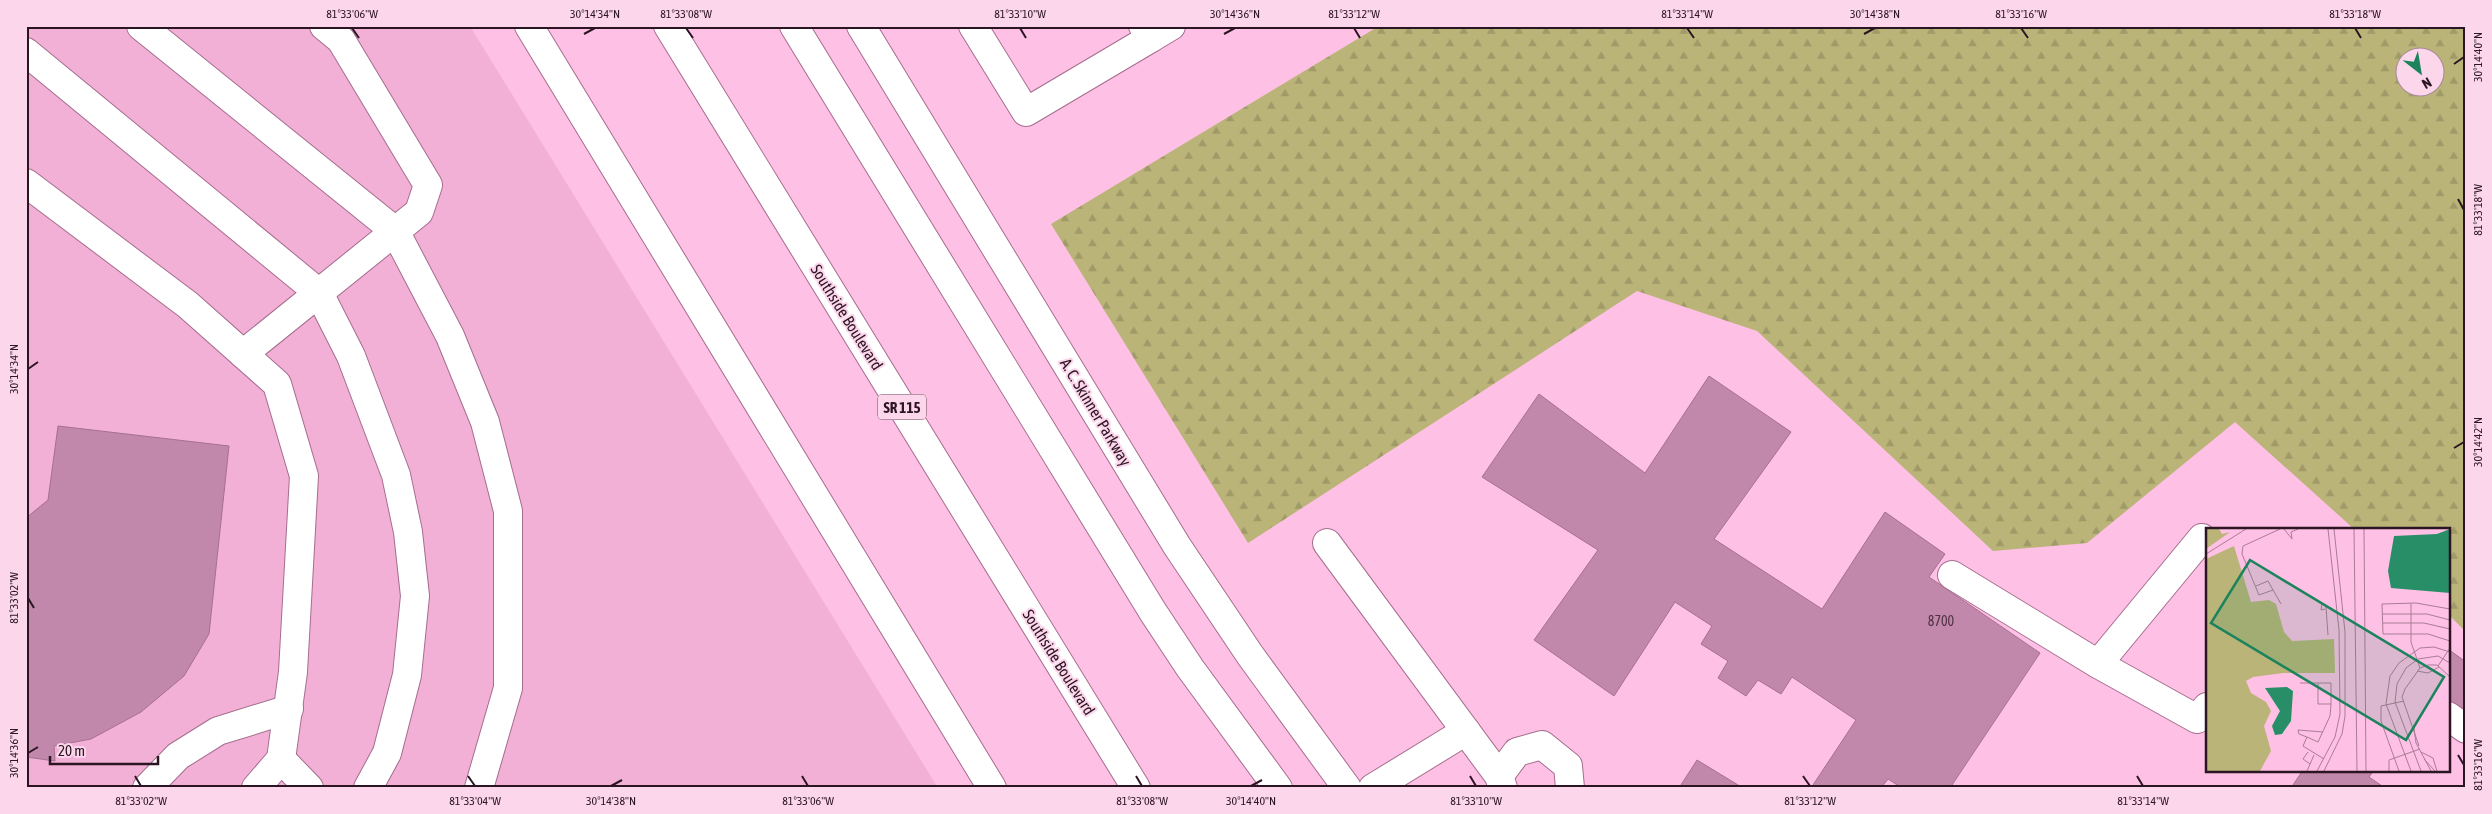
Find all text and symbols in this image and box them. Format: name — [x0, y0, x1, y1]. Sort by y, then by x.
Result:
text: 81°33'06"W — [326, 7, 378, 21]
text: 30°14'34"N — [570, 7, 620, 21]
text: 81°33'08"W — [660, 7, 712, 21]
text: 81°33'10"W — [994, 7, 1046, 21]
text: 30°14'36"N — [1210, 7, 1260, 21]
text: 81°33'12"W — [1328, 7, 1380, 21]
text: 81°33'14"W — [1661, 7, 1713, 21]
text: 30°14'38"N — [1850, 7, 1900, 21]
text: 81°33'16"W — [1995, 7, 2047, 21]
text: 81°33'18"W — [2329, 7, 2381, 21]
text: 30°14'40"N — [2471, 32, 2485, 82]
north arrow — [2394, 48, 2444, 98]
text: N — [2419, 74, 2434, 92]
text: 81°33'18"W — [2471, 184, 2485, 236]
street label: Southside Boulevard — [807, 261, 887, 373]
text: 30°14'34"N — [7, 344, 21, 394]
street label: A. C. Skinner Parkway — [1056, 355, 1135, 470]
road number: SR 115 — [878, 394, 926, 420]
text: 30°14'42"N — [2471, 417, 2485, 467]
inset map — [2206, 528, 2450, 772]
text: 81°33'02"W — [7, 572, 21, 624]
street label: Southside Boulevard — [1019, 606, 1099, 718]
house number: 8700 — [1928, 613, 1955, 629]
text: 30°14'36"N — [7, 728, 21, 778]
scale bar — [50, 734, 158, 766]
text: 81°33'16"W — [2471, 739, 2485, 791]
text: 20 m — [58, 742, 85, 759]
text: 81°33'02"W — [115, 794, 167, 808]
text: 81°33'04"W — [449, 794, 501, 808]
text: 30°14'38"N — [586, 794, 636, 808]
text: 81°33'06"W — [782, 794, 834, 808]
text: 81°33'08"W — [1116, 794, 1168, 808]
text: 30°14'40"N — [1226, 794, 1276, 808]
text: 81°33'10"W — [1450, 794, 1502, 808]
text: 81°33'12"W — [1784, 794, 1836, 808]
text: 81°33'14"W — [2117, 794, 2169, 808]

